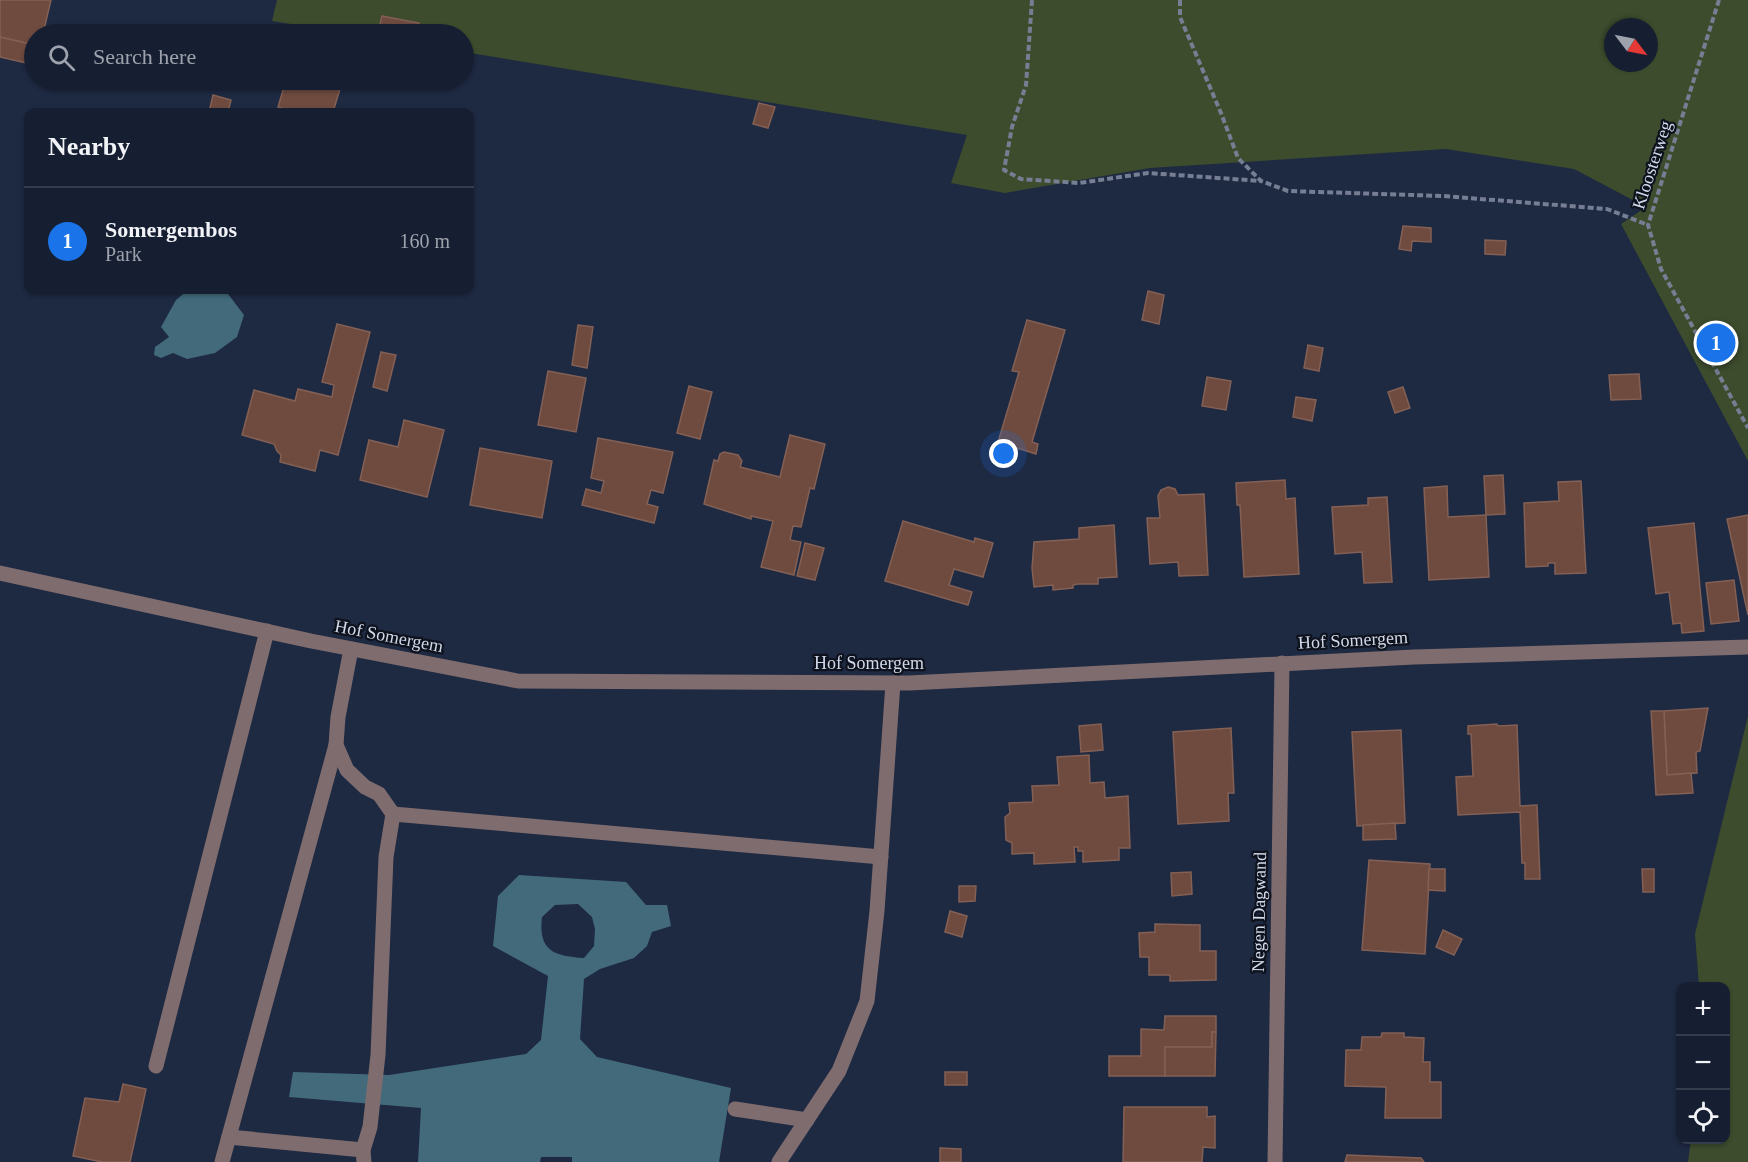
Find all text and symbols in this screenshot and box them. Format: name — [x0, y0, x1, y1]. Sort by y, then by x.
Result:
north arrow — [1604, 18, 1658, 72]
search box — [24, 24, 474, 90]
icon: search — [45, 41, 78, 74]
text: Search here — [93, 44, 196, 69]
street label: Kloosterweg — [1628, 118, 1676, 212]
text: Nearby — [48, 132, 130, 161]
text: Somergembos — [105, 217, 237, 242]
text: 1 — [63, 230, 73, 252]
text: 160 m — [399, 230, 450, 252]
text: Park — [105, 243, 142, 265]
pin: 1 — [1696, 320, 1736, 366]
your location — [989, 439, 1018, 468]
street label: Hof Somergem — [333, 616, 445, 656]
street label: Hof Somergem — [1297, 627, 1409, 653]
street label: Hof Somergem — [814, 653, 924, 673]
street label: Negen Dagwand — [1248, 852, 1270, 972]
map controls — [1676, 982, 1730, 1144]
button: + — [1676, 982, 1730, 1036]
button: − — [1676, 1036, 1730, 1090]
button: locate — [1676, 1090, 1730, 1144]

